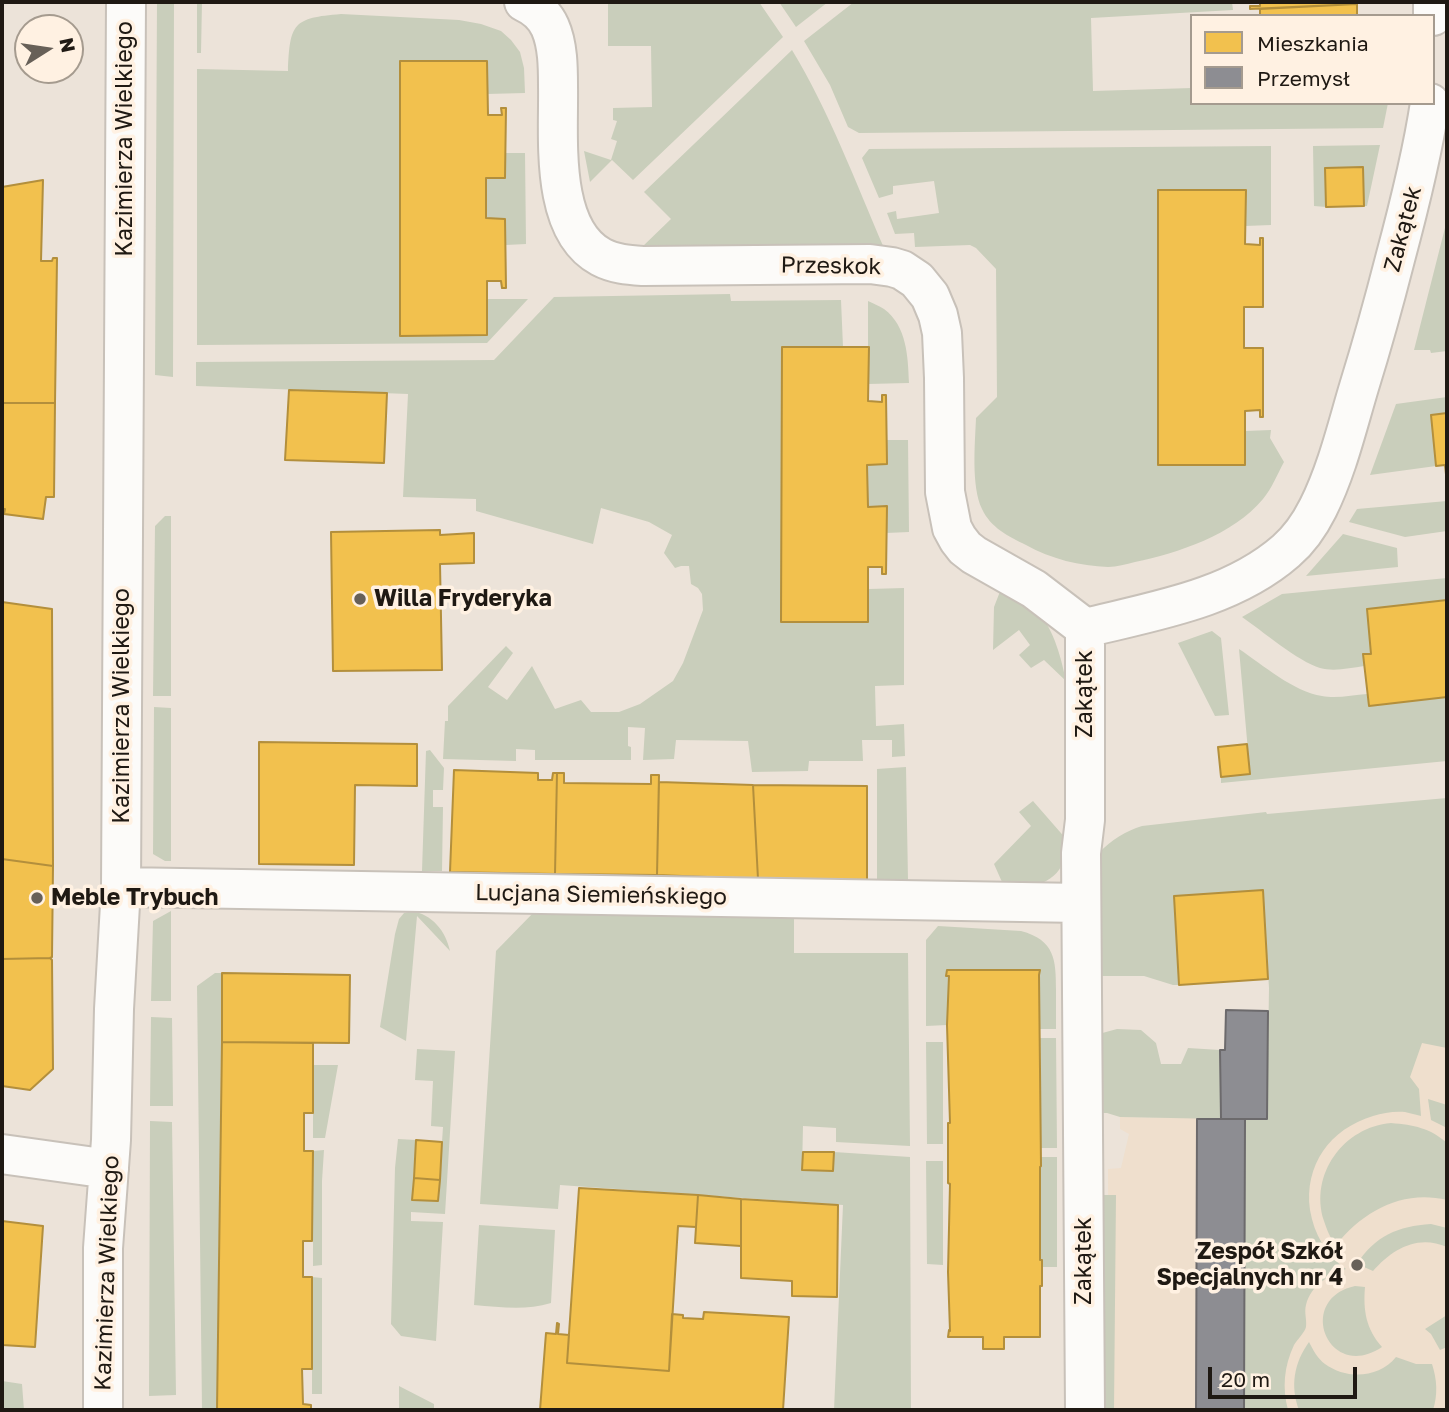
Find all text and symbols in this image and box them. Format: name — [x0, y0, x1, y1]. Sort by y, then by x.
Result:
north arrow — [14, 14, 84, 84]
legend — [1190, 14, 1435, 105]
street label: Kazimierza Wielkiego — [111, 21, 139, 257]
text: Mieszkania — [1257, 30, 1369, 56]
text: N — [55, 35, 81, 54]
text: Przemysł — [1257, 65, 1350, 91]
street label: Zakątek — [1378, 183, 1428, 275]
street label: Przeskok — [780, 251, 882, 281]
place label: Willa Fryderyka — [374, 585, 552, 613]
street label: Kazimierza Wielkiego — [108, 588, 136, 824]
marker: Willa Fryderyka — [352, 591, 368, 607]
street label: Zakątek — [1071, 650, 1099, 738]
street label: Lucjana Siemieńskiego — [475, 879, 727, 911]
place label: Meble Trybuch — [51, 884, 218, 912]
marker: Meble Trybuch — [29, 890, 45, 906]
street label: Kazimierza Wielkiego — [89, 1155, 125, 1391]
street label: Zakątek — [1070, 1217, 1098, 1305]
place label: Zespół Szkół Specjalnych nr 4 — [1157, 1238, 1343, 1292]
marker: Zespół Szkół Specjalnych nr 4 — [1349, 1257, 1365, 1273]
scale bar — [1211, 1352, 1360, 1396]
text: 20 m — [1221, 1366, 1270, 1392]

